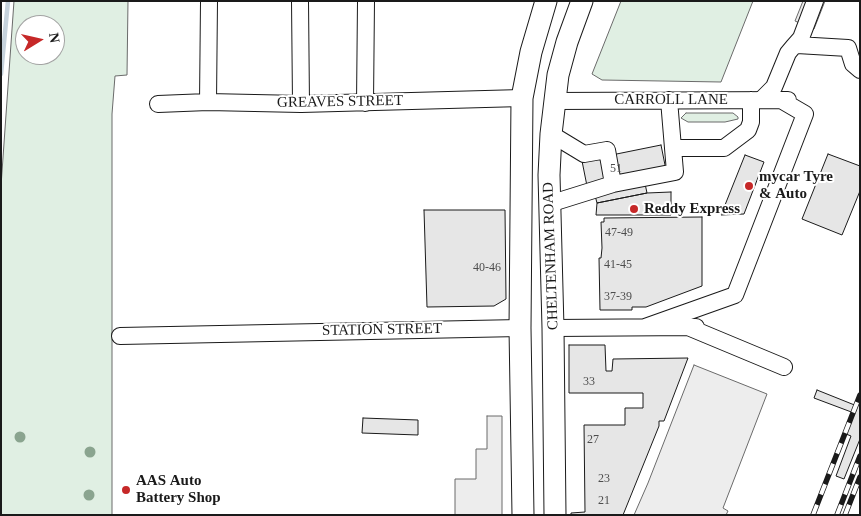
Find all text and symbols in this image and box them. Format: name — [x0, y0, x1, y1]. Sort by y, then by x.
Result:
north arrow — [15, 15, 65, 65]
text: N — [46, 32, 63, 44]
street label: CARROLL LANE — [614, 91, 728, 109]
street label: GREAVES STREET — [277, 92, 403, 112]
house number: 51 — [610, 162, 622, 176]
place label: mycar Tyre & Auto — [759, 168, 833, 203]
marker: mycar Tyre & Auto — [743, 180, 755, 192]
street label: CHELTENHAM ROAD — [539, 182, 563, 330]
place label: Reddy Express — [644, 200, 740, 218]
marker: Reddy Express — [628, 203, 640, 215]
house number: 47-49 — [605, 226, 633, 240]
house number: 41-45 — [604, 258, 632, 272]
house number: 40-46 — [473, 261, 501, 275]
house number: 37-39 — [604, 290, 632, 304]
street label: STATION STREET — [322, 320, 442, 340]
house number: 33 — [583, 375, 595, 389]
house number: 27 — [587, 433, 599, 447]
place label: AAS Auto Battery Shop — [136, 472, 221, 507]
house number: 23 — [598, 472, 610, 486]
marker: AAS Auto Battery Shop — [120, 484, 132, 496]
house number: 21 — [598, 494, 610, 508]

